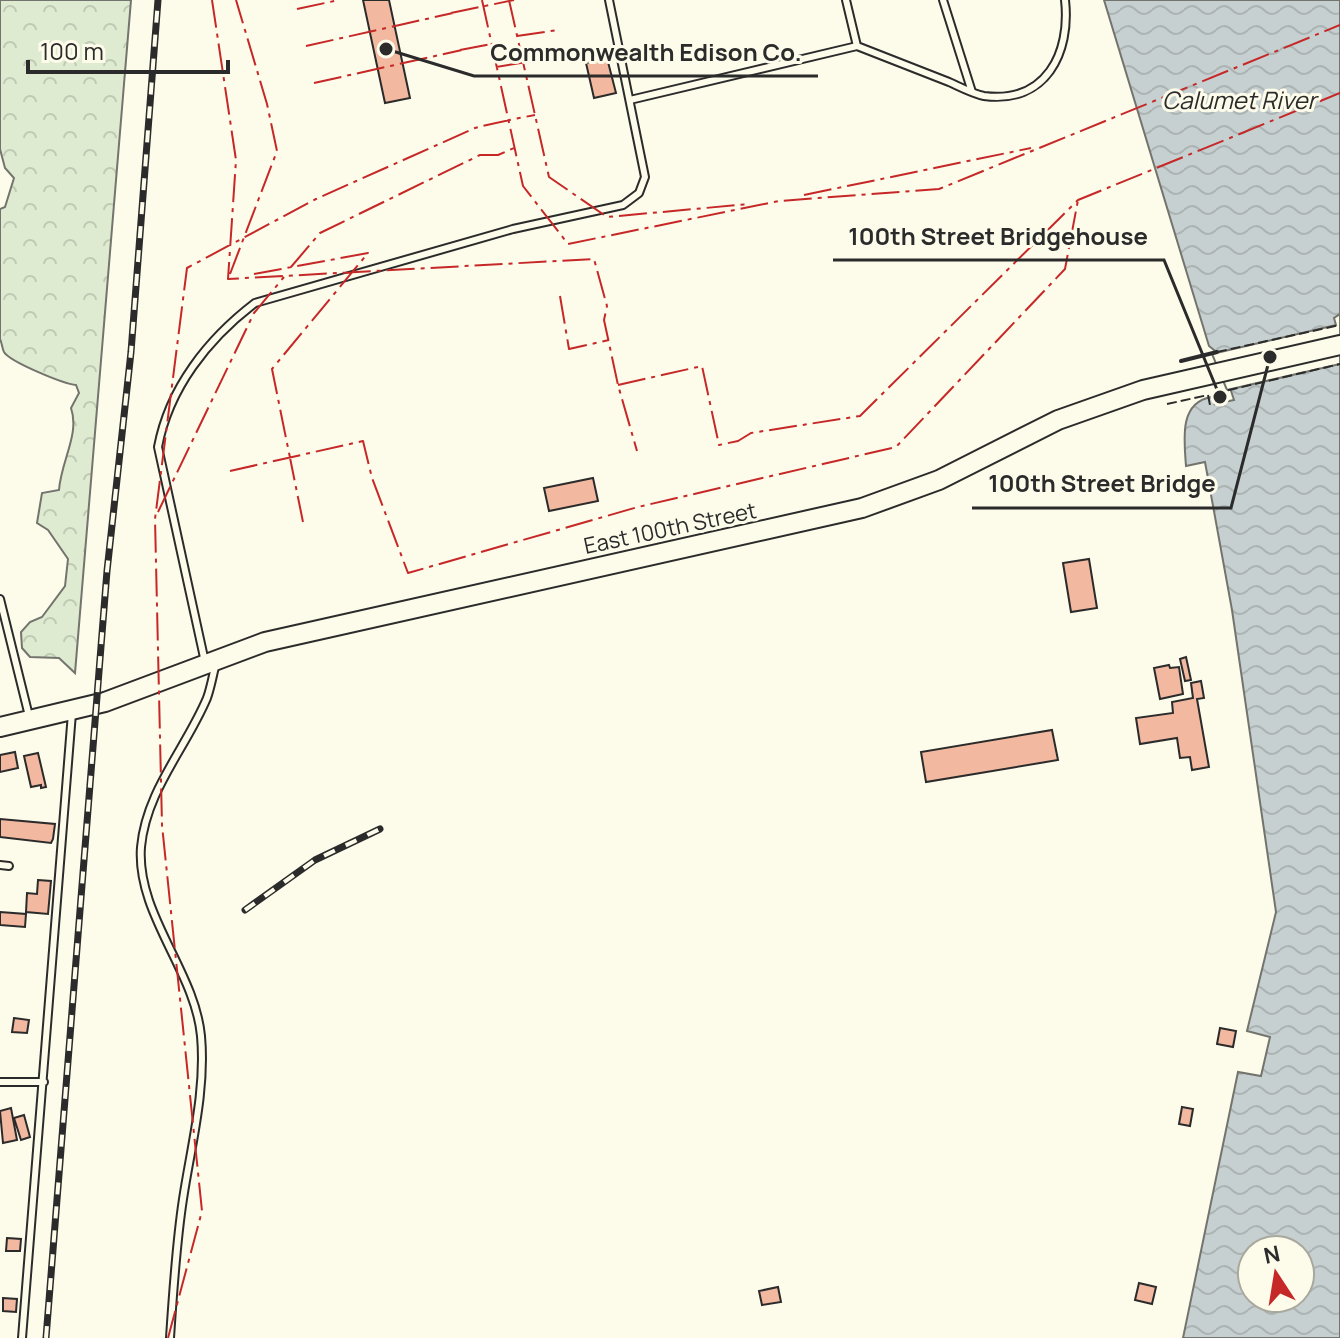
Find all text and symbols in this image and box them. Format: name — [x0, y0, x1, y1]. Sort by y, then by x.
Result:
scale bar — [28, 24, 228, 74]
callout: Commonwealth Edison Co. — [474, 28, 818, 76]
text: 100 m — [40, 34, 104, 67]
text: Commonwealth Edison Co. — [490, 35, 802, 68]
water label: Calumet River — [1162, 83, 1319, 116]
callout: 100th Street Bridgehouse — [833, 212, 1164, 260]
text: 100th Street Bridgehouse — [848, 219, 1148, 252]
callout: 100th Street Bridge — [972, 460, 1231, 508]
text: 100th Street Bridge — [988, 466, 1216, 499]
street label: East 100th Street — [581, 495, 759, 561]
north arrow — [1236, 1234, 1316, 1314]
text: N — [1261, 1238, 1283, 1271]

